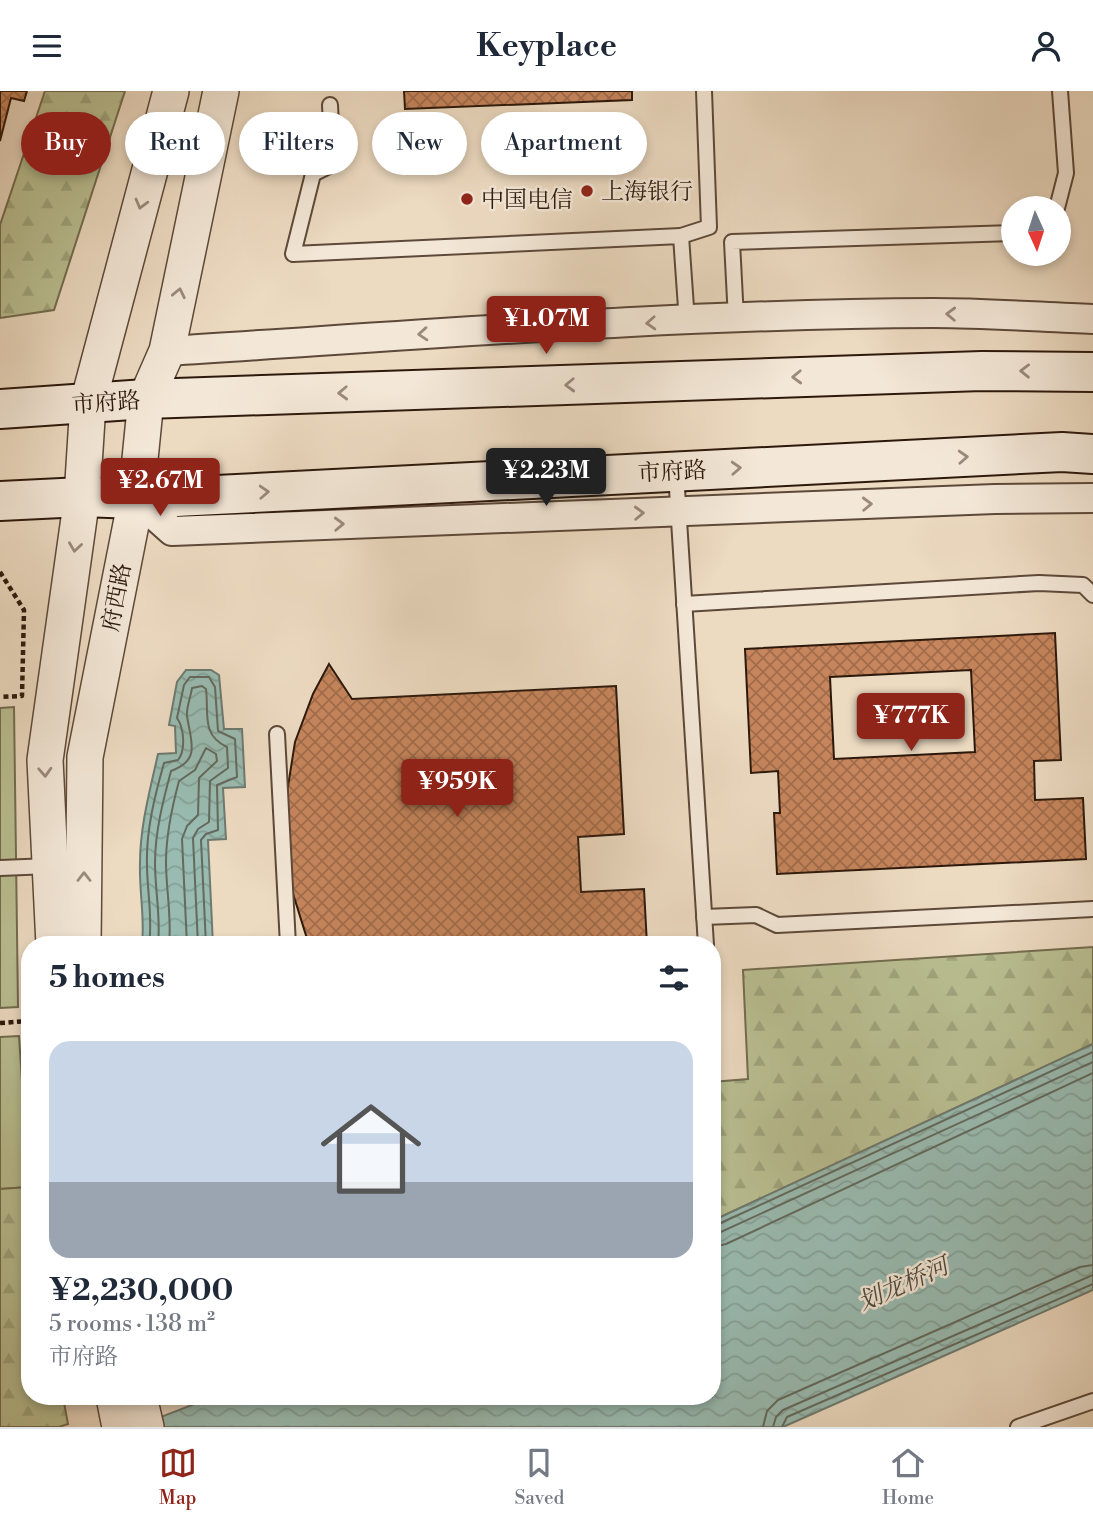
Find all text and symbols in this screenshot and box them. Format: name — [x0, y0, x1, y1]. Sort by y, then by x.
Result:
text: Keyplace — [476, 26, 617, 66]
icon: menu — [28, 27, 66, 65]
icon: person — [1027, 27, 1065, 65]
chip: Buy — [21, 112, 111, 175]
chip: Rent — [125, 112, 225, 175]
chip: Filters — [239, 112, 358, 175]
chip: New — [372, 112, 467, 175]
chip: Apartment — [481, 112, 647, 175]
place label: 上海银行 — [601, 178, 693, 206]
marker: 上海银行 — [579, 183, 595, 199]
place label: 中国电信 — [481, 186, 573, 214]
marker: 中国电信 — [459, 191, 475, 207]
north arrow — [1001, 196, 1071, 266]
map controls — [1001, 196, 1071, 266]
one-way arrow — [135, 198, 149, 210]
one-way arrow — [171, 287, 186, 299]
pin: ¥1.07M — [489, 296, 603, 356]
text: ¥1.07M — [503, 305, 589, 333]
one-way arrow — [946, 306, 957, 321]
one-way arrow — [645, 316, 656, 331]
one-way arrow — [418, 327, 429, 342]
one-way arrow — [1019, 364, 1030, 379]
one-way arrow — [792, 370, 803, 385]
one-way arrow — [564, 377, 575, 392]
one-way arrow — [337, 385, 348, 400]
street label: 市府路 — [71, 387, 141, 419]
pin: ¥2.23M — [489, 449, 603, 508]
one-way arrow — [958, 449, 969, 464]
street label: 市府路 — [637, 456, 707, 488]
text: ¥2.23M — [502, 457, 590, 485]
pin: ¥2.67M — [103, 459, 217, 518]
one-way arrow — [731, 461, 742, 476]
text: ¥2.67M — [117, 467, 203, 495]
one-way arrow — [259, 485, 270, 500]
one-way arrow — [861, 497, 872, 512]
one-way arrow — [635, 505, 645, 521]
one-way arrow — [333, 516, 344, 531]
one-way arrow — [67, 541, 82, 553]
street label: 府西路 — [97, 561, 137, 634]
pin: ¥777K — [862, 693, 960, 753]
text: ¥777K — [873, 702, 949, 730]
pin: ¥959K — [408, 759, 506, 819]
one-way arrow — [38, 767, 53, 778]
text: ¥959K — [417, 768, 497, 796]
one-way arrow — [76, 871, 92, 882]
text: 5 homes — [49, 959, 165, 997]
icon: filters — [655, 959, 693, 997]
icon: home — [308, 1086, 434, 1212]
water label: 划龙桥河 — [853, 1250, 957, 1318]
text: ¥2,230,000 — [49, 1272, 233, 1310]
text: 5 rooms · 138 m² — [49, 1310, 215, 1338]
text: 市府路 — [49, 1343, 118, 1371]
tab: Map — [159, 1444, 197, 1510]
tab: Saved — [514, 1444, 564, 1510]
tab: Home — [882, 1444, 934, 1510]

